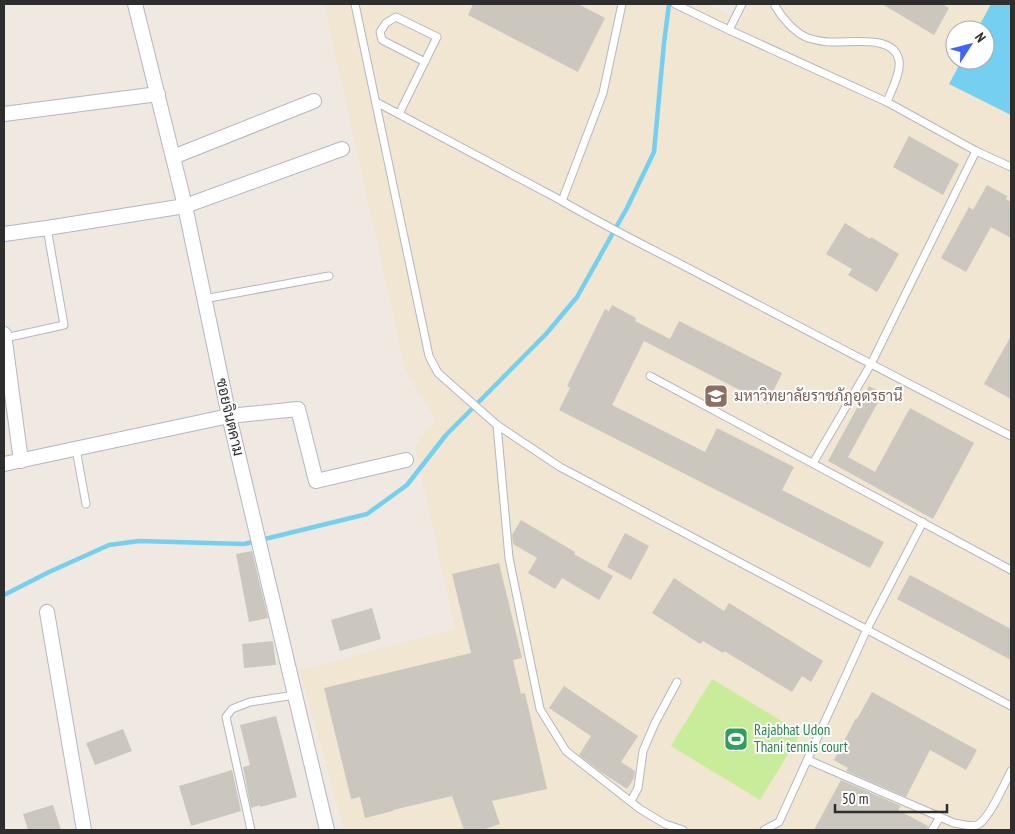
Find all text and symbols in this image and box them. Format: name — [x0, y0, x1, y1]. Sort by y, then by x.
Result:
north arrow — [945, 20, 995, 70]
text: N — [971, 29, 990, 46]
street label: ซอยจินตคาม — [212, 376, 249, 458]
school or university icon: มหาวิทยาลัยราชภัฏอุดรธานี — [703, 383, 729, 409]
place label: มหาวิทยาลัยราชภัฏอุดรธานี — [734, 386, 903, 407]
place label: Rajabhat Udon Thani tennis court — [754, 720, 848, 756]
sports icon: Rajabhat Udon Thani tennis court — [723, 726, 749, 752]
scale bar — [835, 782, 948, 814]
text: 50 m — [842, 789, 868, 808]

